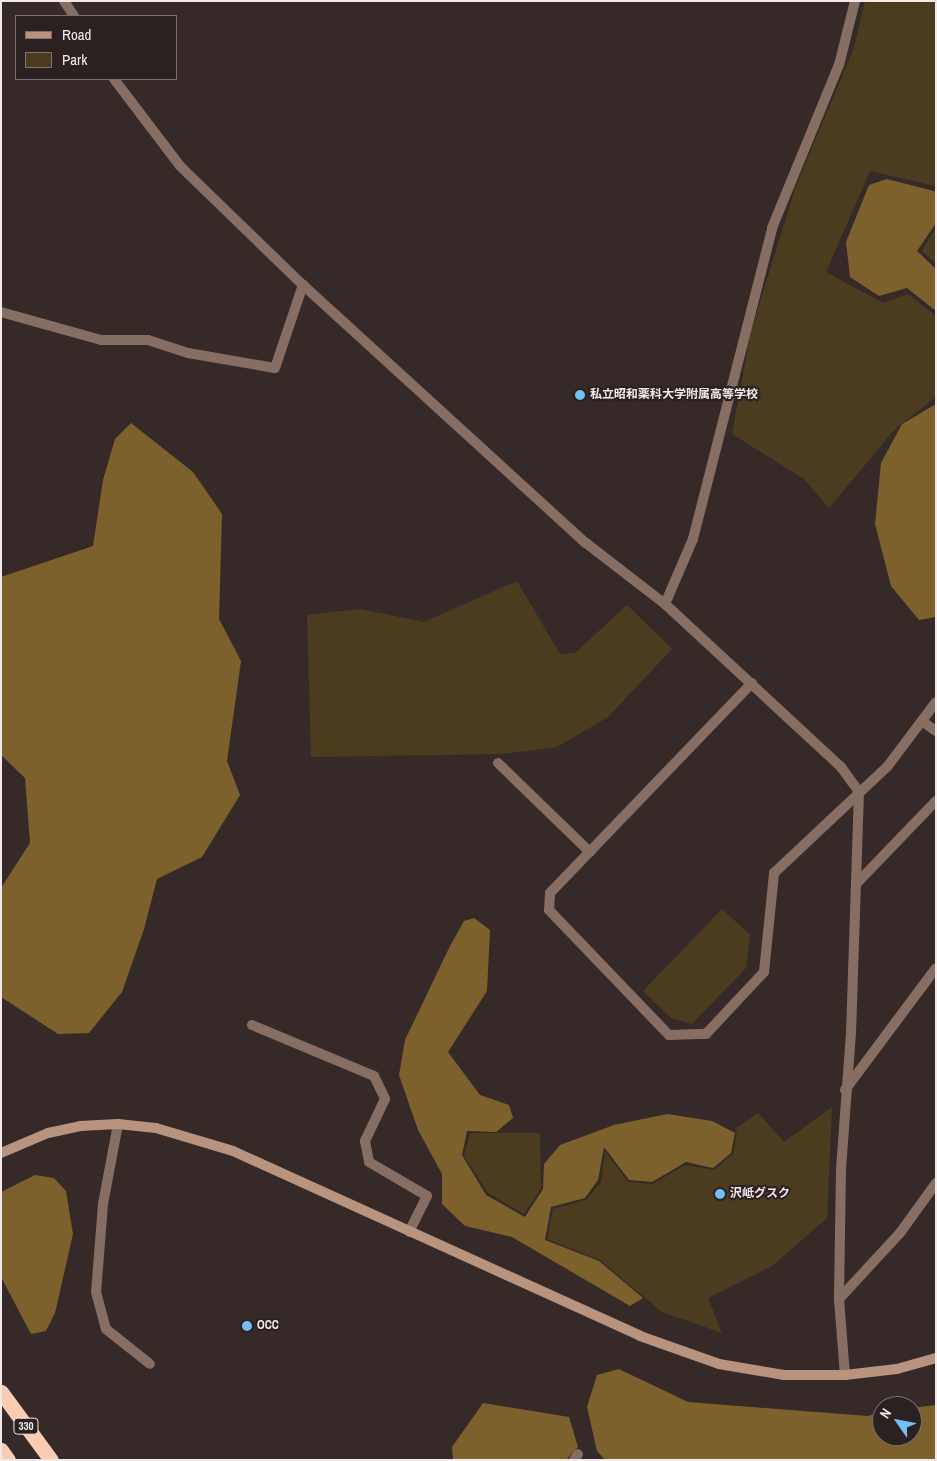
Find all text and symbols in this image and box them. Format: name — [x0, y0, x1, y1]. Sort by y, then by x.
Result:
legend — [15, 15, 178, 80]
text: Road — [62, 24, 91, 45]
text: Park — [62, 49, 87, 70]
place label: 私立昭和薬科大学附属高等学校 — [590, 388, 758, 402]
marker: 私立昭和薬科大学附属高等学校 — [574, 389, 586, 401]
place label: 沢岻グスク — [730, 1187, 790, 1201]
marker: 沢岻グスク — [714, 1188, 726, 1200]
place label: OCC — [257, 1319, 279, 1333]
marker: OCC — [241, 1320, 253, 1332]
north arrow — [872, 1396, 922, 1446]
text: N — [875, 1405, 895, 1422]
road number: 330 — [12, 1418, 40, 1434]

